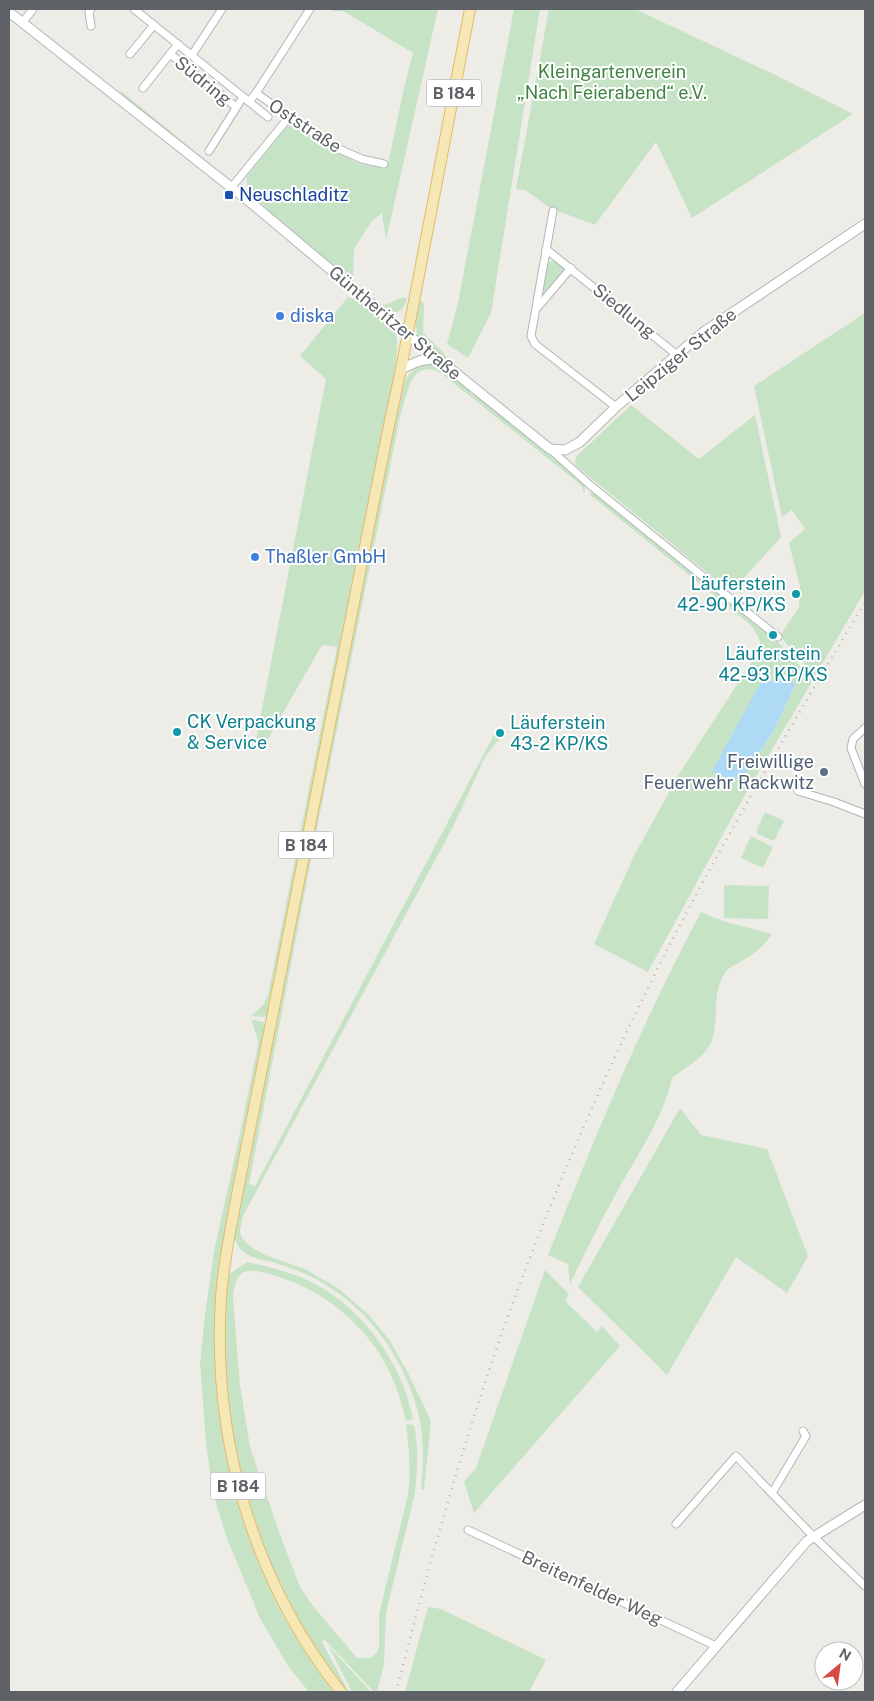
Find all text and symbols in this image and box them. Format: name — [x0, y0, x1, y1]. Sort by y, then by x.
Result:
street label: Südring — [171, 52, 236, 110]
park label: Kleingartenverein „Nach Feierabend“ e.V. — [517, 61, 707, 103]
road number: B 184 — [426, 80, 482, 106]
street label: Oststraße — [265, 94, 346, 157]
place label: Neuschladitz — [239, 184, 348, 205]
marker: Neuschladitz — [223, 189, 235, 201]
street label: Güntheritzer Straße — [325, 261, 466, 384]
street label: Siedlung — [589, 279, 660, 342]
street label: Leipziger Straße — [621, 303, 741, 406]
place label: diska — [290, 305, 334, 326]
marker: diska — [274, 310, 286, 322]
place label: Thaßler GmbH — [265, 546, 386, 567]
marker: Thaßler GmbH — [249, 551, 261, 563]
place label: Läuferstein 42-90 KP/KS — [677, 573, 786, 615]
marker: Läuferstein 42-90 KP/KS — [790, 588, 802, 600]
marker: Läuferstein 42-93 KP/KS — [767, 629, 779, 641]
place label: Läuferstein 42-93 KP/KS — [718, 643, 828, 685]
place label: CK Verpackung & Service — [187, 711, 316, 753]
place label: Läuferstein 43-2 KP/KS — [510, 712, 608, 754]
marker: CK Verpackung & Service — [171, 726, 183, 738]
marker: Läuferstein 43-2 KP/KS — [494, 727, 506, 739]
place label: Freiwillige Feuerwehr Rackwitz — [644, 751, 814, 793]
marker: Freiwillige Feuerwehr Rackwitz — [818, 766, 830, 778]
road number: B 184 — [278, 832, 334, 858]
road number: B 184 — [210, 1472, 266, 1500]
street label: Breitenfelder Weg — [519, 1546, 666, 1629]
north arrow — [814, 1641, 864, 1691]
text: N — [837, 1645, 854, 1664]

